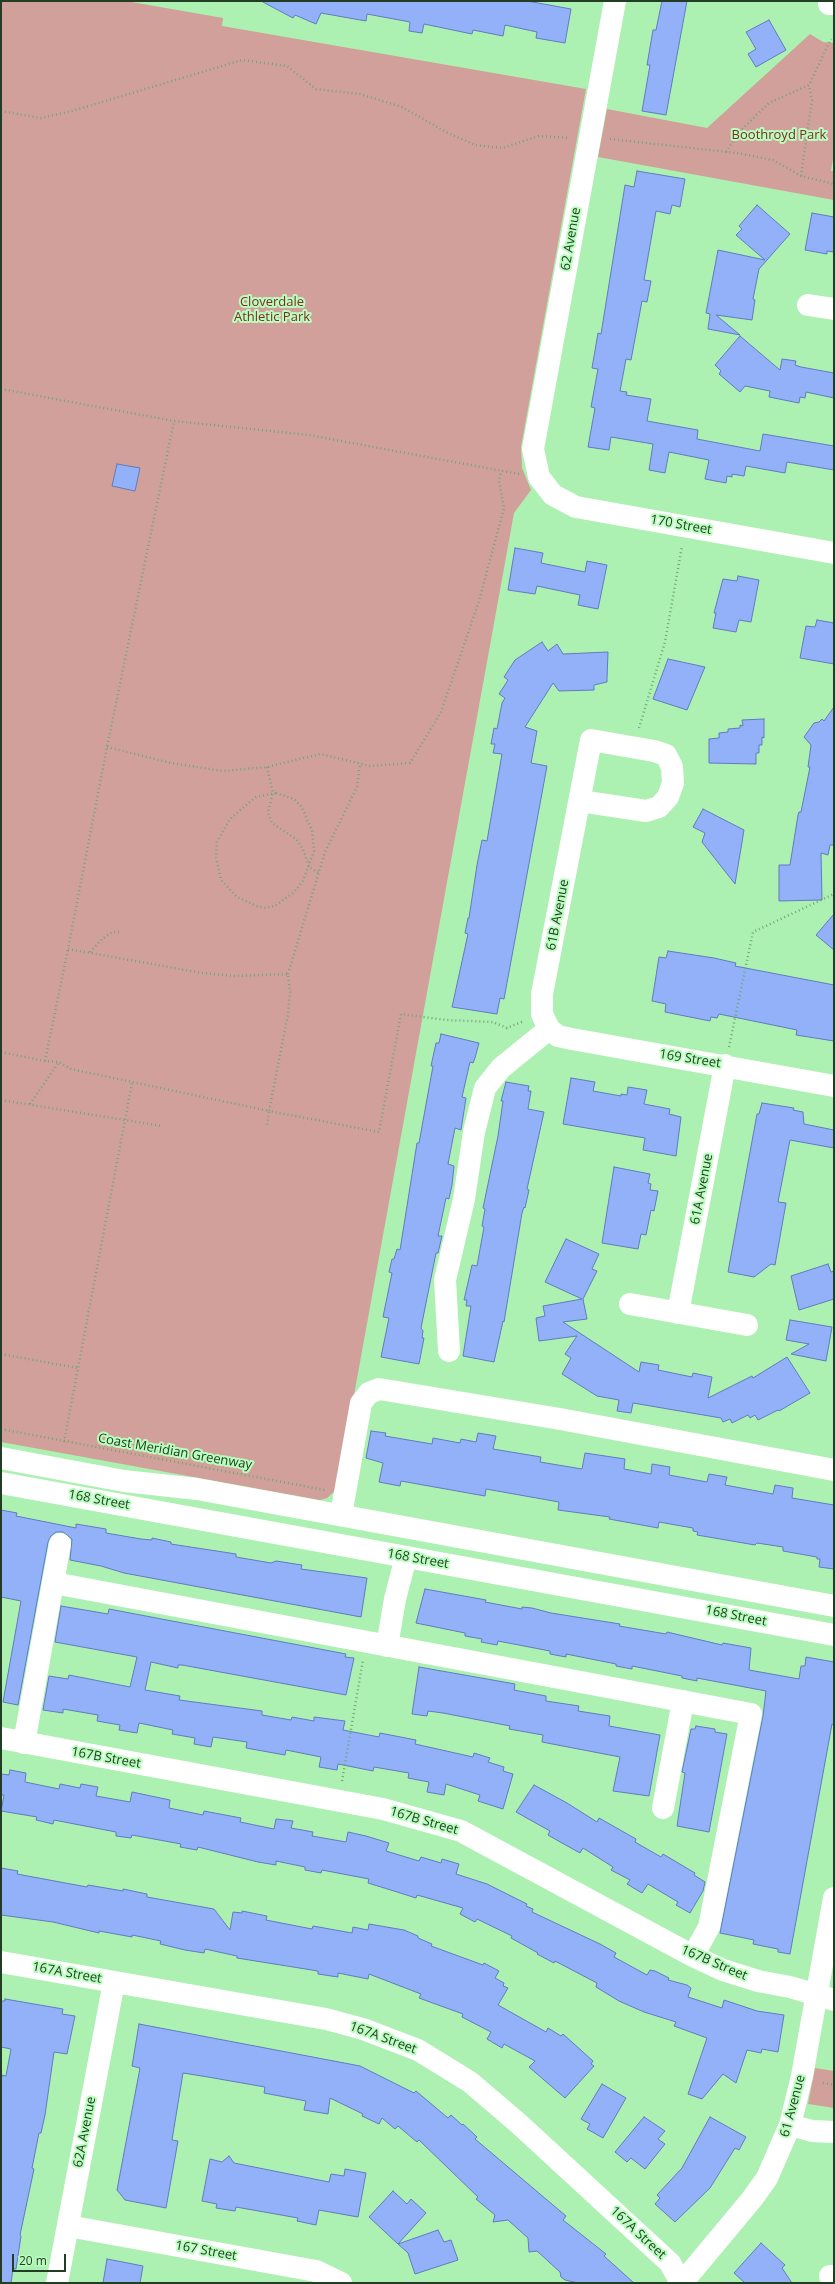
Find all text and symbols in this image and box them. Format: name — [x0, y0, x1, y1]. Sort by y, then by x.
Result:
park label: Boothroyd Park — [732, 127, 826, 143]
street label: 62 Avenue — [558, 206, 584, 272]
park label: Cloverdale Athletic Park — [234, 294, 310, 325]
street label: 170 Street — [649, 512, 713, 538]
street label: 61B Avenue — [543, 878, 573, 952]
street label: 169 Street — [658, 1046, 722, 1072]
street label: 61A Avenue — [688, 1152, 716, 1226]
street label: Coast Meridian Greenway — [97, 1431, 253, 1473]
street label: 168 Street — [67, 1487, 131, 1513]
street label: 168 Street — [386, 1546, 450, 1572]
street label: 168 Street — [704, 1602, 768, 1630]
street label: 167B Street — [70, 1744, 142, 1772]
street label: 167B Street — [388, 1804, 460, 1838]
street label: 167B Street — [679, 1942, 749, 1984]
street label: 167A Street — [31, 1959, 103, 1987]
street label: 167A Street — [347, 2019, 419, 2057]
street label: 61 Avenue — [777, 2073, 809, 2139]
street label: 62A Avenue — [71, 2095, 99, 2169]
street label: 167A Street — [607, 2203, 669, 2263]
street label: 167 Street — [174, 2238, 238, 2264]
scale bar — [14, 2246, 68, 2272]
text: 20 m — [19, 2252, 47, 2269]

